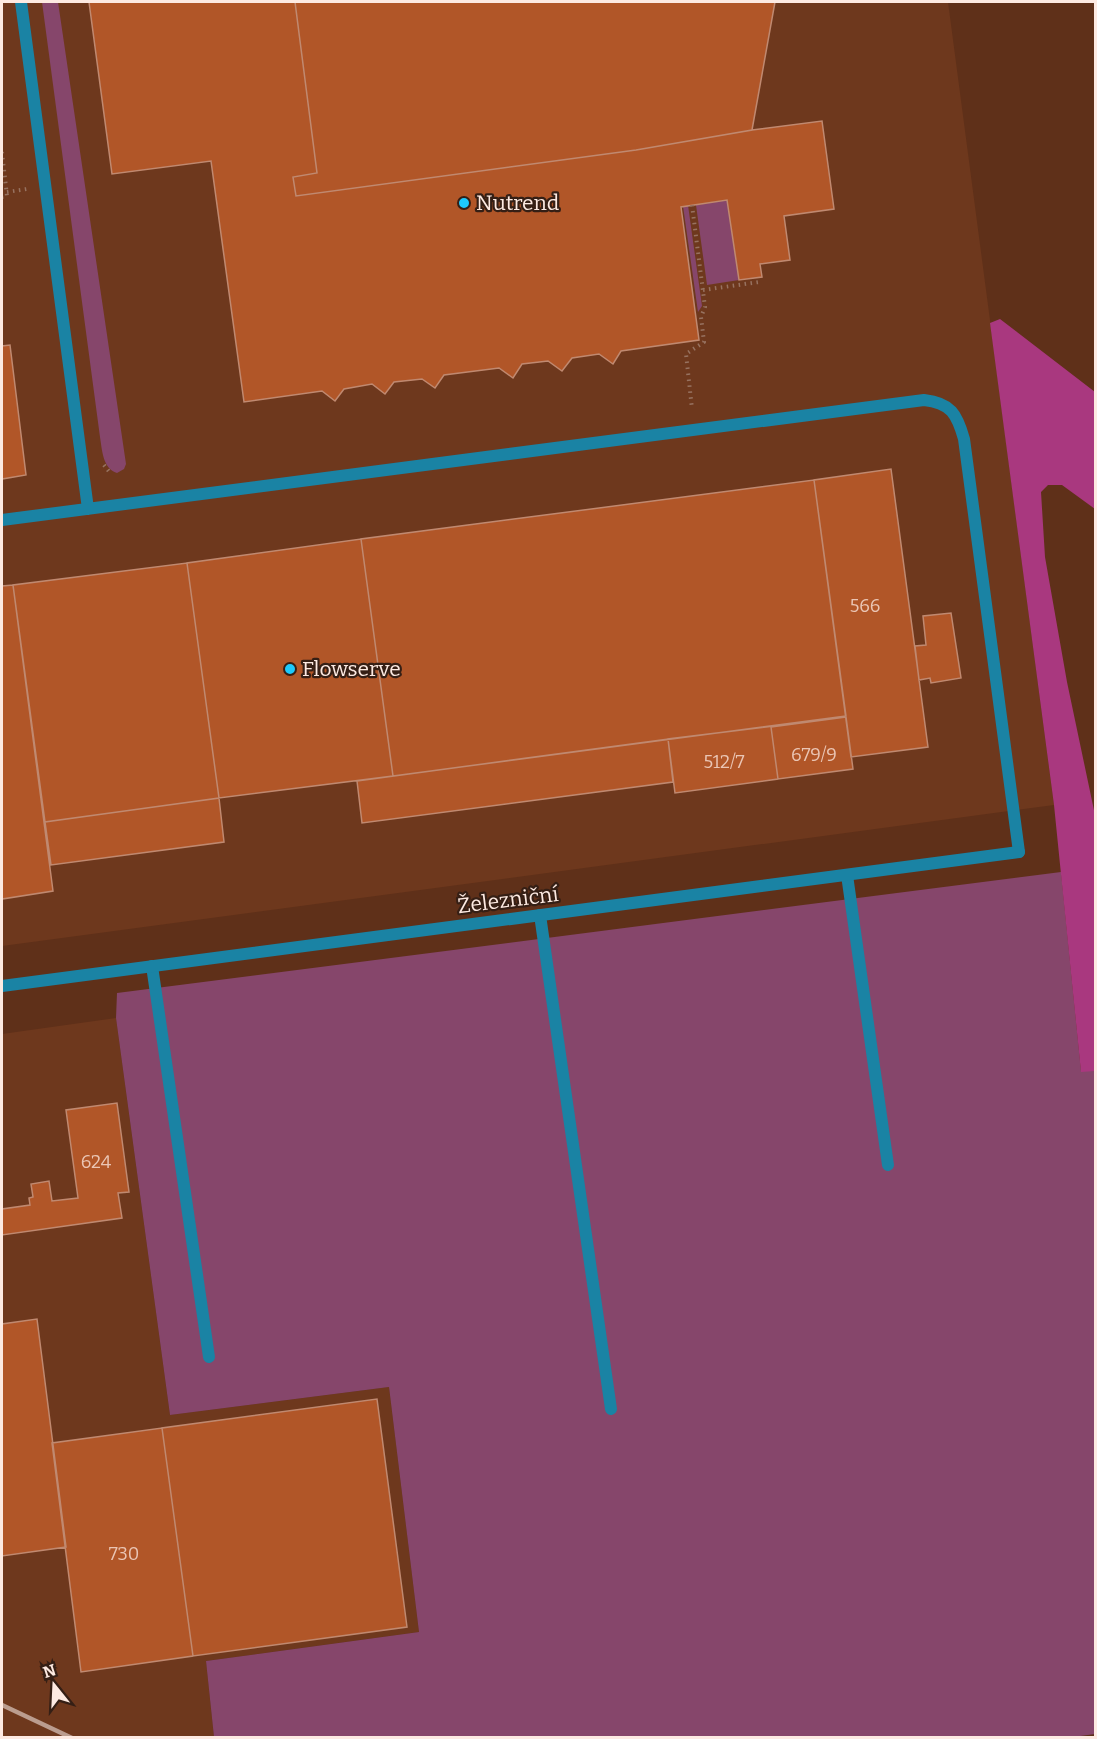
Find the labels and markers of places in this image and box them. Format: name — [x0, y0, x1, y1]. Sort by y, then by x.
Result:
place label: Nutrend — [476, 190, 559, 216]
marker: Nutrend — [457, 196, 471, 210]
place label: Flowserve — [302, 656, 401, 682]
marker: Flowserve — [283, 662, 297, 676]

